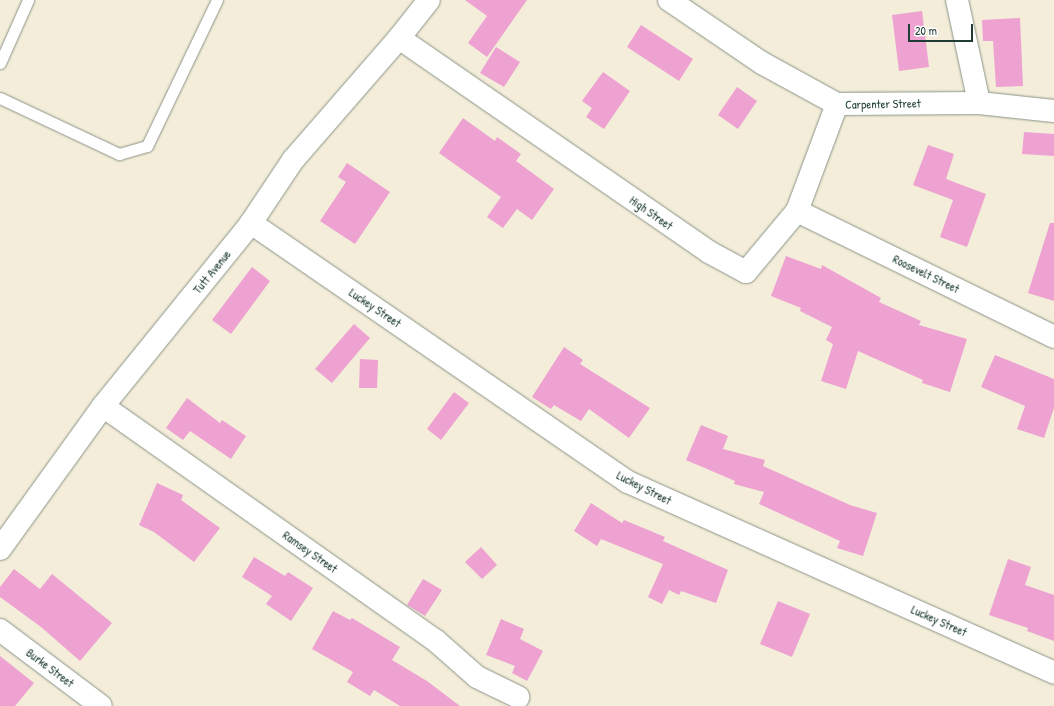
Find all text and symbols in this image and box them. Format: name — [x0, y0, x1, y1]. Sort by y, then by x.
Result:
scale bar — [910, 16, 975, 42]
text: 20 m — [915, 22, 937, 39]
street label: Carpenter Street — [845, 96, 921, 112]
street label: High Street — [627, 193, 675, 233]
street label: Tutt Avenue — [190, 247, 234, 297]
street label: Roosevelt Street — [890, 252, 962, 296]
street label: Luckey Street — [346, 285, 404, 331]
street label: Luckey Street — [614, 468, 674, 508]
street label: Ramsey Street — [280, 528, 340, 576]
street label: Luckey Street — [909, 602, 969, 640]
street label: Burke Street — [23, 645, 77, 691]

